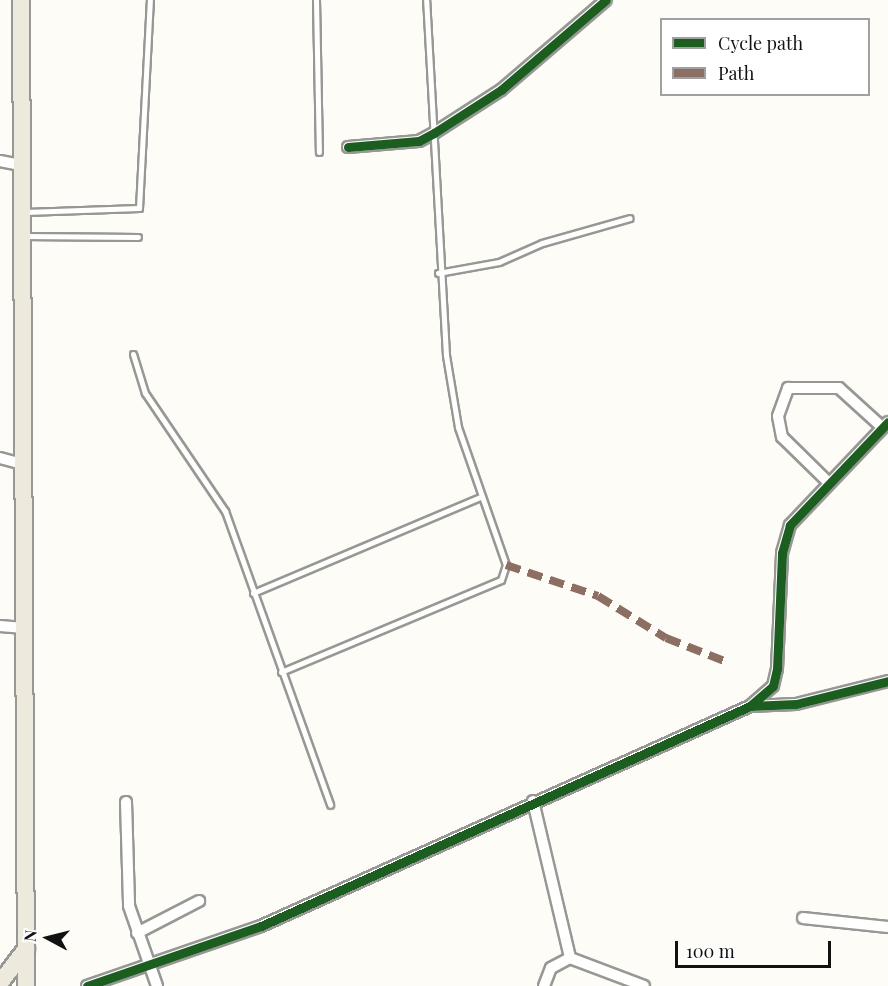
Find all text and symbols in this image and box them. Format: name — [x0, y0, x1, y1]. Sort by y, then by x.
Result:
legend — [660, 18, 870, 96]
text: Cycle path — [718, 31, 803, 55]
text: Path — [718, 61, 754, 85]
north arrow — [18, 908, 78, 968]
text: N — [19, 929, 41, 943]
scale bar — [678, 929, 834, 967]
text: 100 m — [686, 939, 735, 963]

